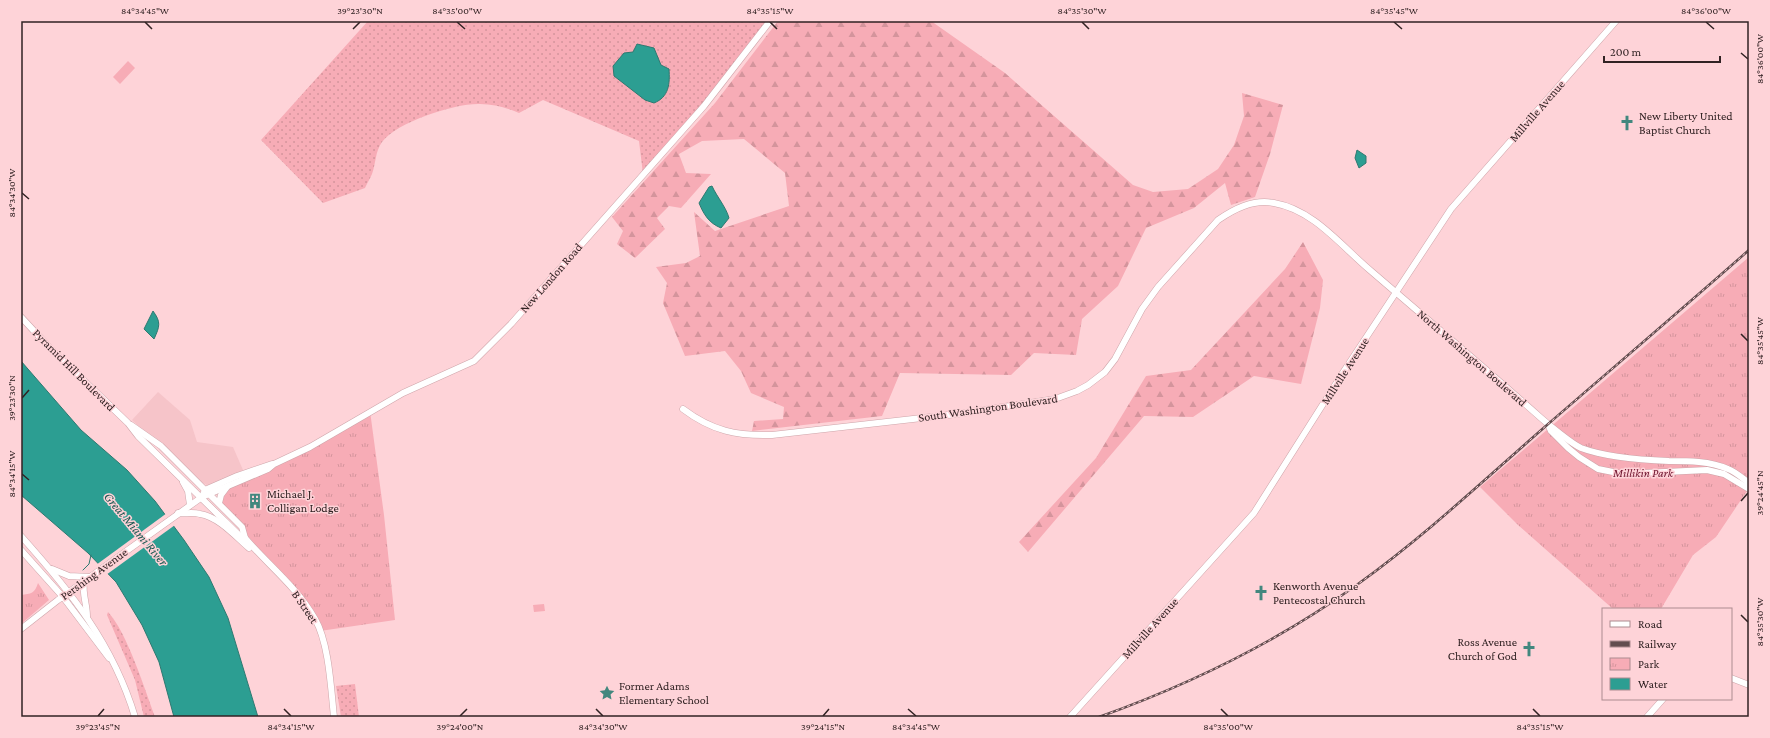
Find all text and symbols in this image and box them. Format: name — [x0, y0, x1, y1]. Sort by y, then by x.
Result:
text: 84°34'45"W — [121, 5, 170, 16]
text: 39°23'30"N — [337, 5, 383, 16]
text: 84°35'00"W — [432, 5, 483, 16]
text: 84°35'15"W — [747, 5, 794, 16]
text: 84°35'30"W — [1058, 5, 1107, 16]
text: 84°35'45"W — [1370, 5, 1419, 16]
text: 84°36'00"W — [1681, 5, 1732, 16]
text: 84°36'00"W — [1754, 33, 1765, 84]
scale bar — [1604, 38, 1720, 64]
text: 200 m — [1610, 45, 1642, 59]
street label: Millville Avenue — [1506, 77, 1568, 145]
place label: New Liberty United Baptist Church — [1639, 109, 1733, 137]
church icon: New Liberty United Baptist Church — [1618, 114, 1636, 132]
text: 84°34'30"W — [6, 168, 17, 217]
street label: New London Road — [517, 240, 586, 316]
street label: North Washington Boulevard — [1414, 307, 1530, 410]
text: 84°35'45"W — [1754, 316, 1765, 365]
street label: Pyramid Hill Boulevard — [30, 326, 119, 415]
street label: Millville Avenue — [1318, 335, 1372, 407]
text: 39°23'30"N — [6, 375, 17, 421]
street label: South Washington Boulevard — [918, 391, 1059, 425]
text: 84°34'15"W — [6, 450, 17, 498]
park label: Millikin Park — [1612, 466, 1674, 480]
text: 39°24'45"N — [1754, 470, 1765, 516]
place label: Michael J. Colligan Lodge — [267, 487, 339, 515]
water label: Great Miami River — [101, 489, 171, 569]
building icon: Michael J. Colligan Lodge — [246, 492, 264, 510]
street label: Pershing Avenue — [58, 545, 130, 603]
place label: Kenworth Avenue Pentecostal Church — [1273, 579, 1366, 607]
church icon: Kenworth Avenue Pentecostal Church — [1252, 584, 1270, 602]
street label: B Street — [289, 588, 322, 627]
street label: Millville Avenue — [1119, 595, 1181, 661]
text: 84°35'30"W — [1754, 597, 1765, 646]
legend — [1602, 608, 1732, 700]
text: Road — [1638, 617, 1663, 631]
place label: Ross Avenue Church of God — [1448, 635, 1518, 663]
text: Railway — [1638, 637, 1677, 651]
church icon: Ross Avenue Church of God — [1520, 640, 1538, 658]
text: Park — [1638, 657, 1660, 671]
text: Water — [1638, 677, 1668, 691]
place label: Former Adams Elementary School — [619, 679, 709, 707]
place icon: Former Adams Elementary School — [598, 684, 616, 702]
text: 39°23'45"N — [76, 721, 121, 732]
text: 84°34'15"W — [267, 721, 315, 732]
text: 39°24'00"N — [437, 721, 484, 732]
text: 84°34'30"W — [579, 721, 628, 732]
text: 39°24'15"N — [801, 721, 845, 732]
text: 84°34'45"W — [892, 721, 941, 732]
text: 84°35'00"W — [1203, 721, 1254, 732]
text: 84°35'15"W — [1517, 721, 1564, 732]

